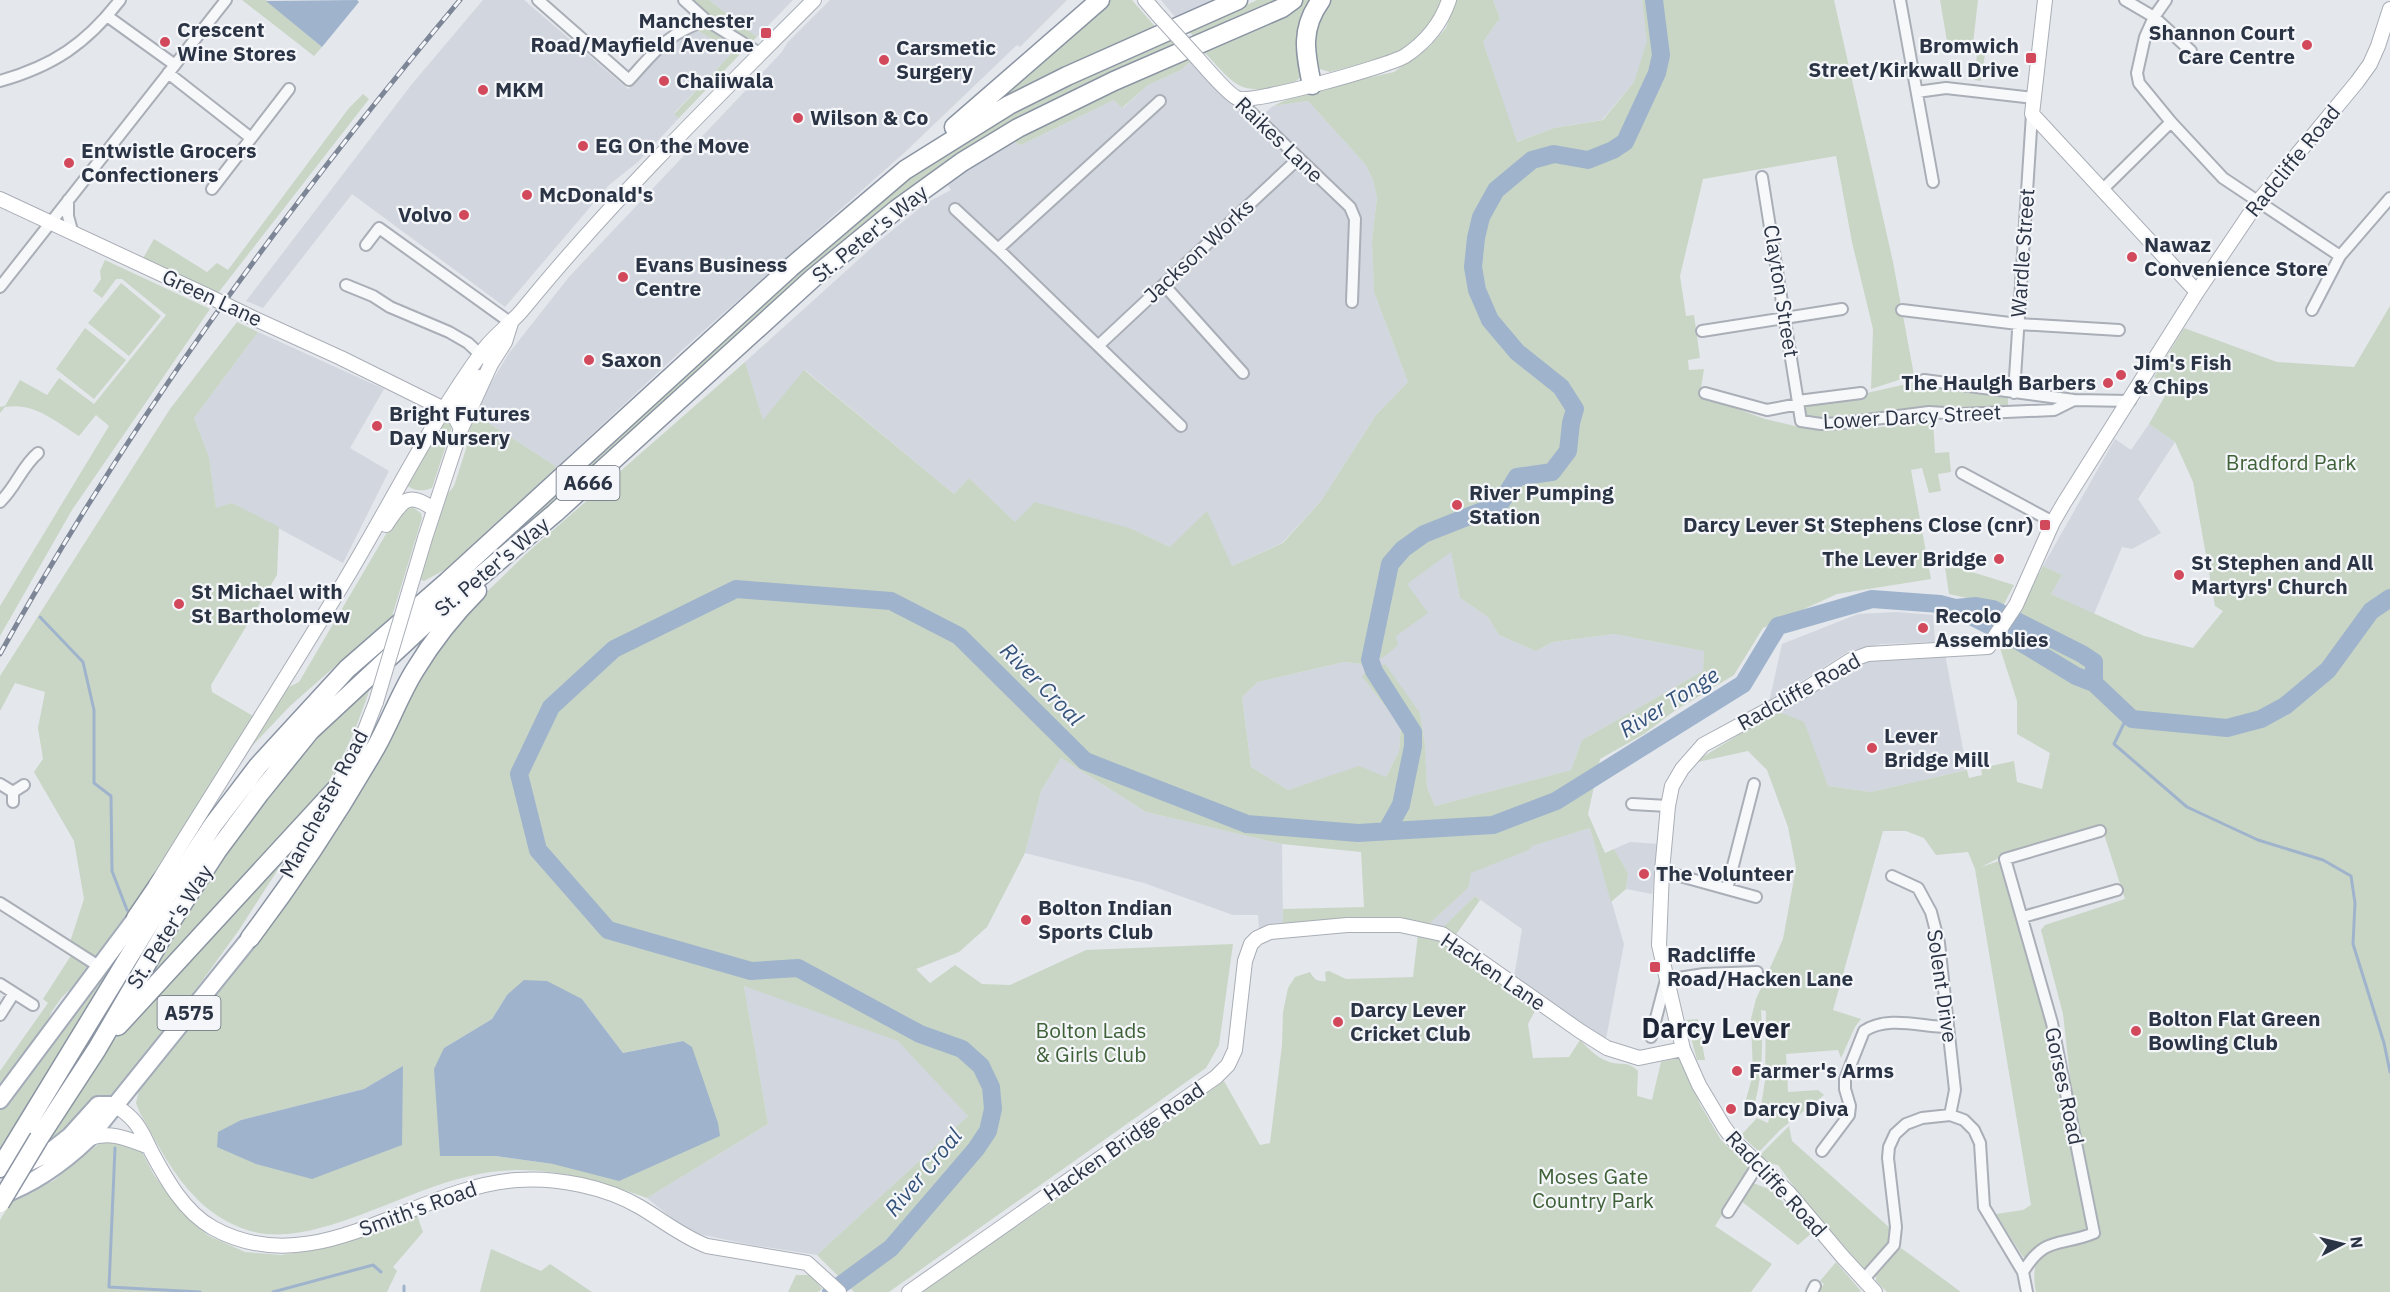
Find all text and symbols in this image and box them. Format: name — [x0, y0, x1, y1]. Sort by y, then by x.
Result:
place label: Manchester Road/Mayfield Avenue — [531, 6, 755, 58]
place label: Crescent Wine Stores — [177, 15, 296, 67]
place label: Shannon Court Care Centre — [2148, 18, 2295, 70]
marker: Manchester Road/Mayfield Avenue — [759, 26, 773, 40]
place label: Bromwich Street/Kirkwall Drive — [1808, 31, 2019, 83]
place label: Carsmetic Surgery — [896, 33, 996, 85]
marker: Crescent Wine Stores — [158, 35, 172, 49]
marker: Shannon Court Care Centre — [2300, 38, 2314, 52]
marker: Bromwich Street/Kirkwall Drive — [2024, 51, 2038, 65]
marker: Carsmetic Surgery — [877, 53, 891, 67]
place label: Chaiiwala — [676, 66, 774, 94]
marker: Chaiiwala — [657, 74, 671, 88]
place label: MKM — [495, 75, 544, 103]
marker: MKM — [476, 83, 490, 97]
street label: Raikes Lane — [1230, 90, 1330, 188]
street label: Radcliffe Road — [2238, 99, 2346, 222]
place label: Wilson & Co — [810, 103, 928, 131]
marker: Wilson & Co — [791, 111, 805, 125]
place label: EG On the Move — [595, 131, 750, 159]
place label: Entwistle Grocers Confectioners — [81, 136, 257, 188]
marker: EG On the Move — [576, 139, 590, 153]
marker: Entwistle Grocers Confectioners — [62, 156, 76, 170]
street label: St. Peter's Way — [806, 177, 934, 289]
place label: McDonald's — [539, 180, 653, 208]
street label: Wardle Street — [2004, 187, 2040, 318]
marker: McDonald's — [520, 188, 534, 202]
street label: Jackson Works — [1137, 192, 1259, 309]
place label: Volvo — [398, 200, 452, 228]
marker: Volvo — [457, 208, 471, 222]
street label: Clayton Street — [1758, 223, 1806, 359]
place label: Nawaz Convenience Store — [2144, 230, 2328, 282]
place label: Evans Business Centre — [635, 250, 787, 302]
marker: Nawaz Convenience Store — [2125, 250, 2139, 264]
street label: Green Lane — [158, 262, 267, 332]
marker: Evans Business Centre — [616, 270, 630, 284]
place label: Saxon — [601, 345, 662, 373]
place label: Jim's Fish & Chips — [2133, 348, 2232, 400]
marker: Saxon — [582, 353, 596, 367]
place label: The Haulgh Barbers — [1901, 368, 2096, 396]
marker: Jim's Fish & Chips — [2114, 368, 2128, 382]
marker: The Haulgh Barbers — [2101, 376, 2115, 390]
street label: Lower Darcy Street — [1822, 397, 2002, 435]
place label: Bright Futures Day Nursery — [389, 399, 530, 451]
marker: Bright Futures Day Nursery — [370, 419, 384, 433]
park label: Bradford Park — [2226, 448, 2356, 476]
road number: A666 — [556, 466, 620, 500]
place label: River Pumping Station — [1469, 478, 1614, 530]
marker: River Pumping Station — [1450, 498, 1464, 512]
street label: St. Peter's Way — [428, 510, 555, 622]
place label: Darcy Lever St Stephens Close (cnr) — [1683, 510, 2033, 538]
marker: Darcy Lever St Stephens Close (cnr) — [2038, 518, 2052, 532]
place label: The Lever Bridge — [1822, 544, 1987, 572]
place label: St Stephen and All Martyrs' Church — [2191, 548, 2373, 600]
marker: The Lever Bridge — [1992, 552, 2006, 566]
marker: St Stephen and All Martyrs' Church — [2172, 568, 2186, 582]
place label: St Michael with St Bartholomew — [191, 577, 351, 629]
marker: St Michael with St Bartholomew — [172, 597, 186, 611]
place label: Recolo Assemblies — [1935, 601, 2049, 653]
marker: Recolo Assemblies — [1916, 621, 1930, 635]
water label: River Croal — [994, 636, 1090, 732]
street label: Radcliffe Road — [1732, 646, 1865, 736]
water label: River Tonge — [1613, 660, 1724, 744]
place label: Lever Bridge Mill — [1884, 721, 1989, 773]
street label: Manchester Road — [272, 725, 374, 883]
marker: Lever Bridge Mill — [1865, 741, 1879, 755]
street label: St. Peter's Way — [120, 859, 219, 994]
place label: The Volunteer — [1656, 859, 1794, 887]
marker: The Volunteer — [1637, 867, 1651, 881]
place label: Bolton Indian Sports Club — [1038, 893, 1172, 945]
marker: Bolton Indian Sports Club — [1019, 913, 1033, 927]
street label: Hacken Lane — [1436, 926, 1552, 1017]
street label: Solent Drive — [1921, 927, 1965, 1044]
place label: Radcliffe Road/Hacken Lane — [1667, 940, 1854, 992]
marker: Radcliffe Road/Hacken Lane — [1648, 960, 1662, 974]
place label: Darcy Lever Cricket Club — [1350, 995, 1471, 1047]
road number: A575 — [158, 996, 220, 1030]
place label: Bolton Flat Green Bowling Club — [2148, 1004, 2320, 1056]
district label: Darcy Lever — [1641, 1010, 1791, 1045]
marker: Darcy Lever Cricket Club — [1331, 1015, 1345, 1029]
park label: Bolton Lads & Girls Club — [1035, 1016, 1147, 1068]
marker: Bolton Flat Green Bowling Club — [2129, 1024, 2143, 1038]
street label: Gorses Road — [2039, 1025, 2091, 1147]
place label: Farmer's Arms — [1749, 1056, 1894, 1084]
marker: Farmer's Arms — [1730, 1064, 1744, 1078]
street label: Hacken Bridge Road — [1037, 1075, 1209, 1207]
place label: Darcy Diva — [1743, 1094, 1849, 1122]
marker: Darcy Diva — [1724, 1102, 1738, 1116]
water label: River Croal — [877, 1121, 968, 1222]
street label: Radcliffe Road — [1720, 1124, 1833, 1243]
park label: Moses Gate Country Park — [1532, 1162, 1654, 1214]
street label: Smith's Road — [355, 1174, 480, 1242]
north arrow — [2312, 1214, 2372, 1274]
text: N — [2346, 1235, 2368, 1249]

